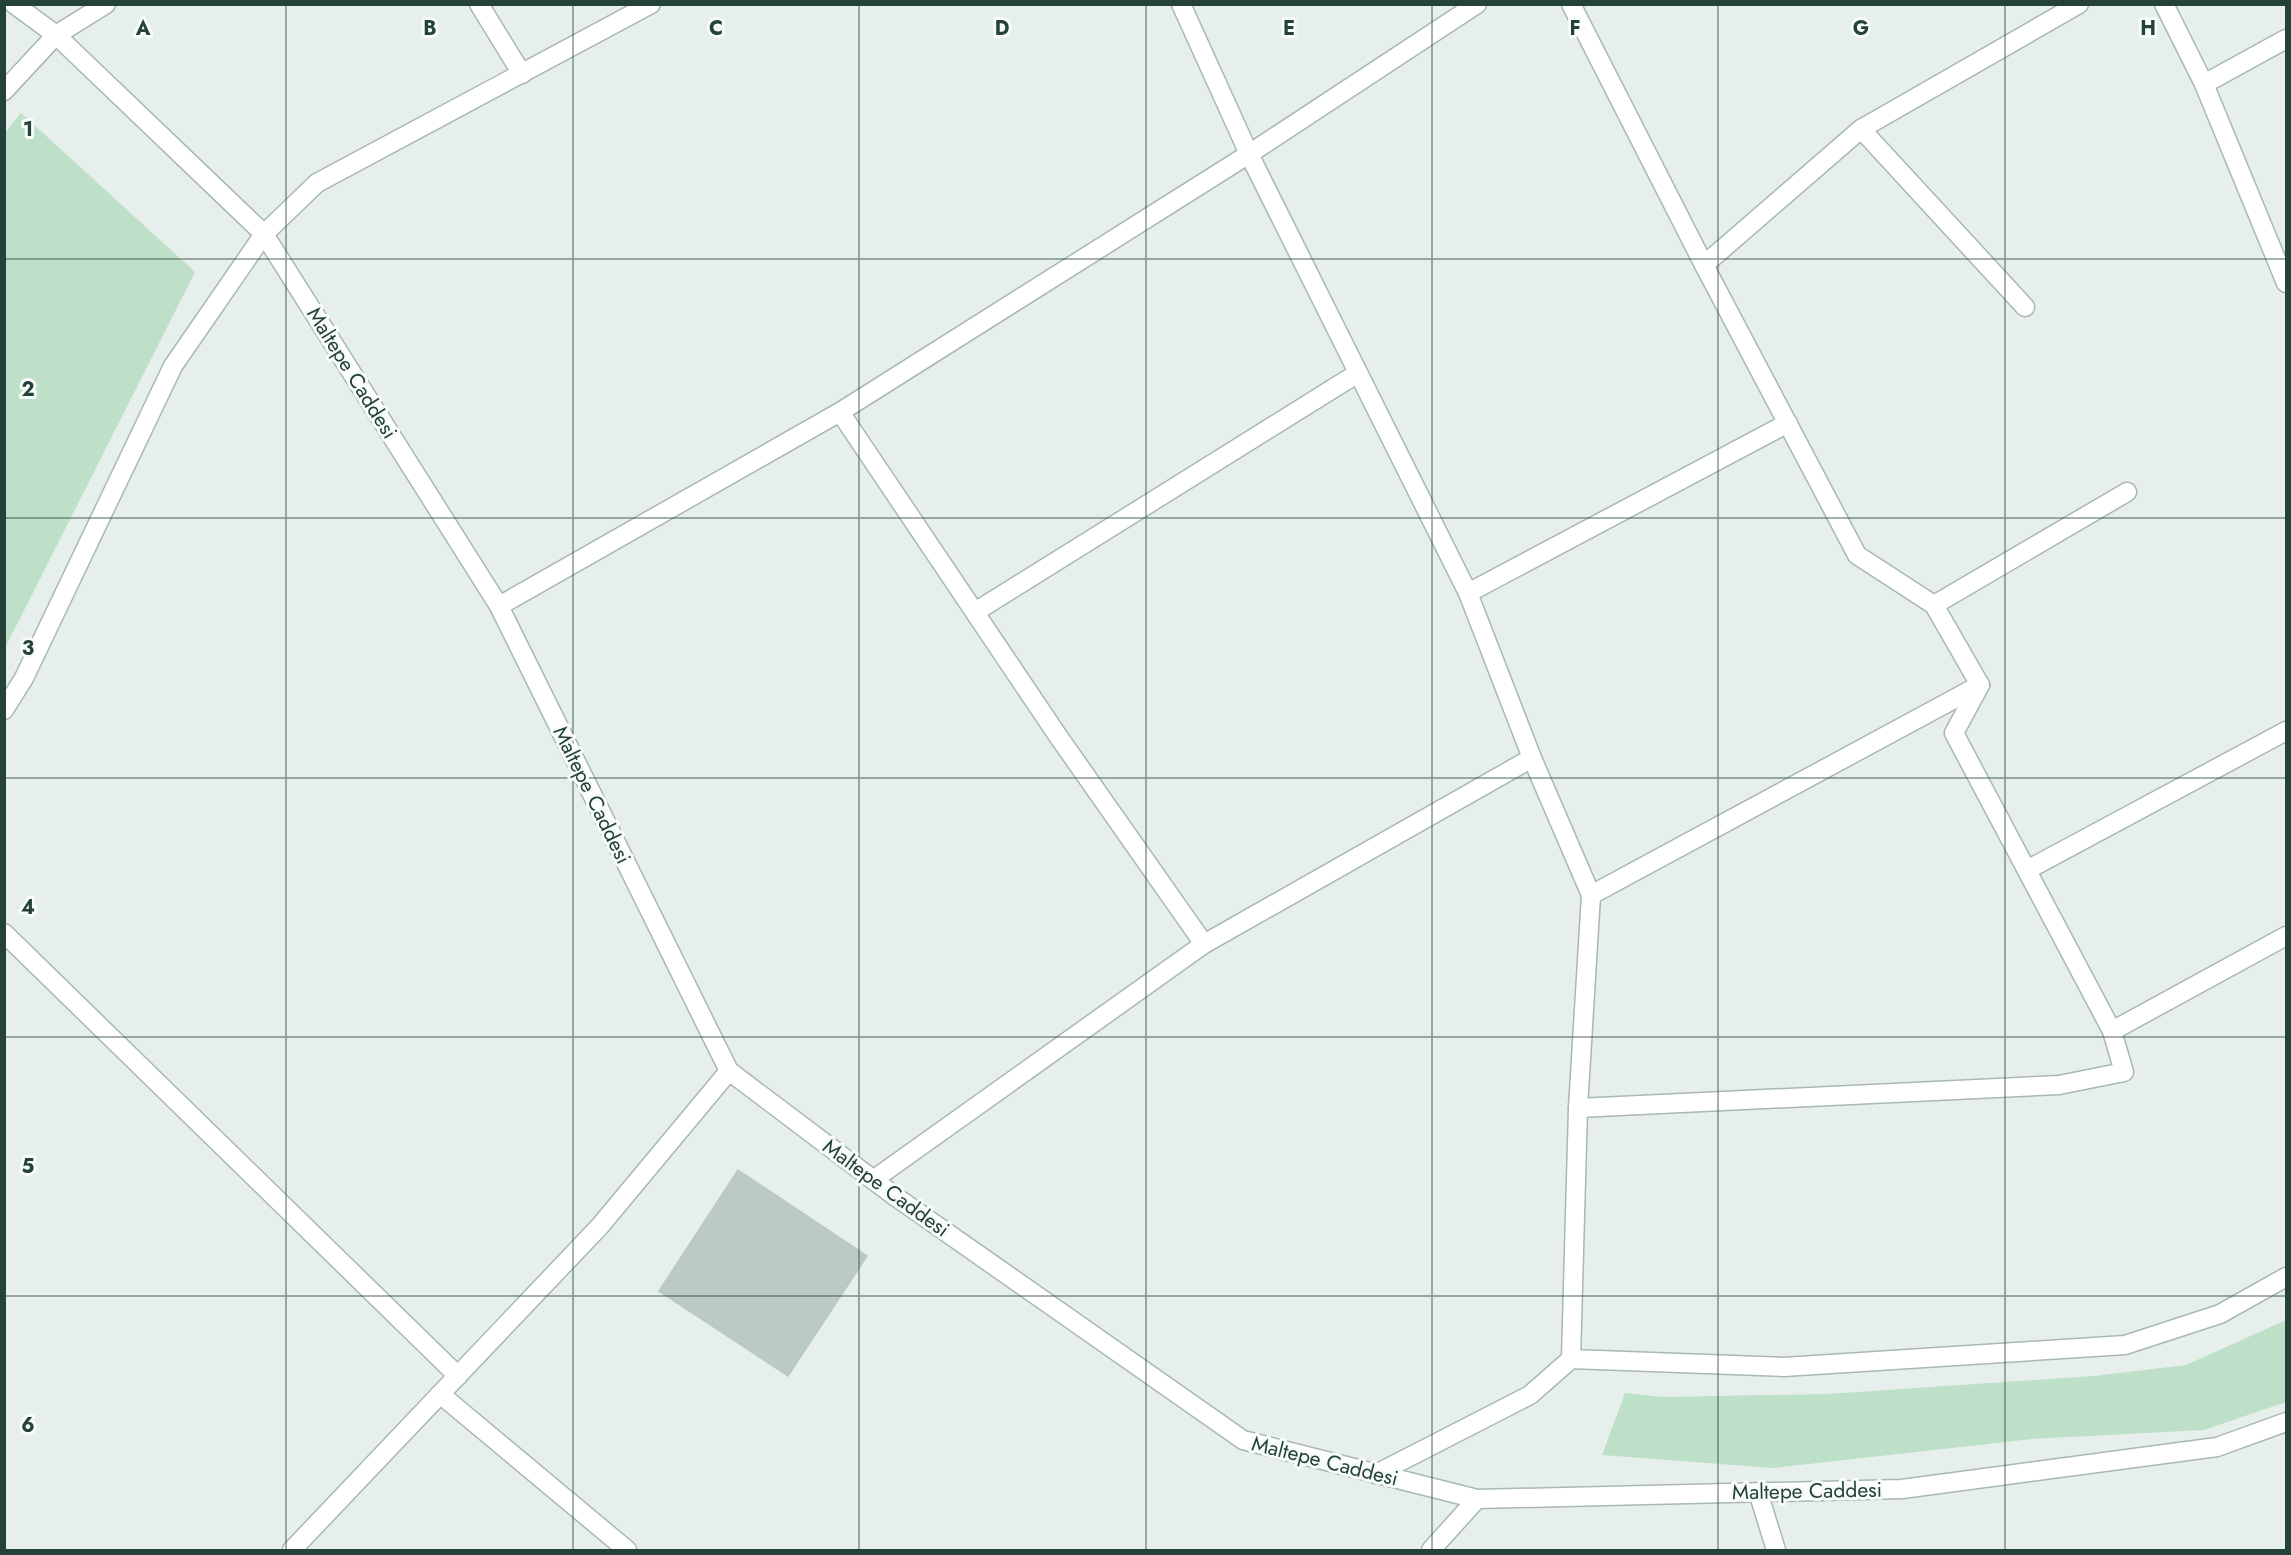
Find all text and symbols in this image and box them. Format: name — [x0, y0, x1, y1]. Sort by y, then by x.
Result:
text: A — [135, 14, 151, 43]
text: B — [423, 14, 437, 43]
text: C — [709, 14, 723, 43]
text: D — [995, 14, 1009, 43]
text: E — [1283, 14, 1295, 43]
text: F — [1569, 14, 1581, 43]
text: G — [1853, 14, 1869, 43]
text: H — [2140, 14, 2156, 43]
text: 1 — [23, 115, 33, 144]
street label: Maltepe Caddesi — [300, 301, 404, 445]
text: 2 — [21, 375, 35, 404]
text: 3 — [22, 634, 34, 663]
street label: Maltepe Caddesi — [546, 721, 638, 869]
text: 4 — [21, 893, 35, 922]
street label: Maltepe Caddesi — [816, 1132, 956, 1244]
text: 5 — [22, 1152, 35, 1181]
text: 6 — [21, 1411, 35, 1440]
street label: Maltepe Caddesi — [1249, 1428, 1401, 1494]
street label: Maltepe Caddesi — [1732, 1475, 1882, 1507]

